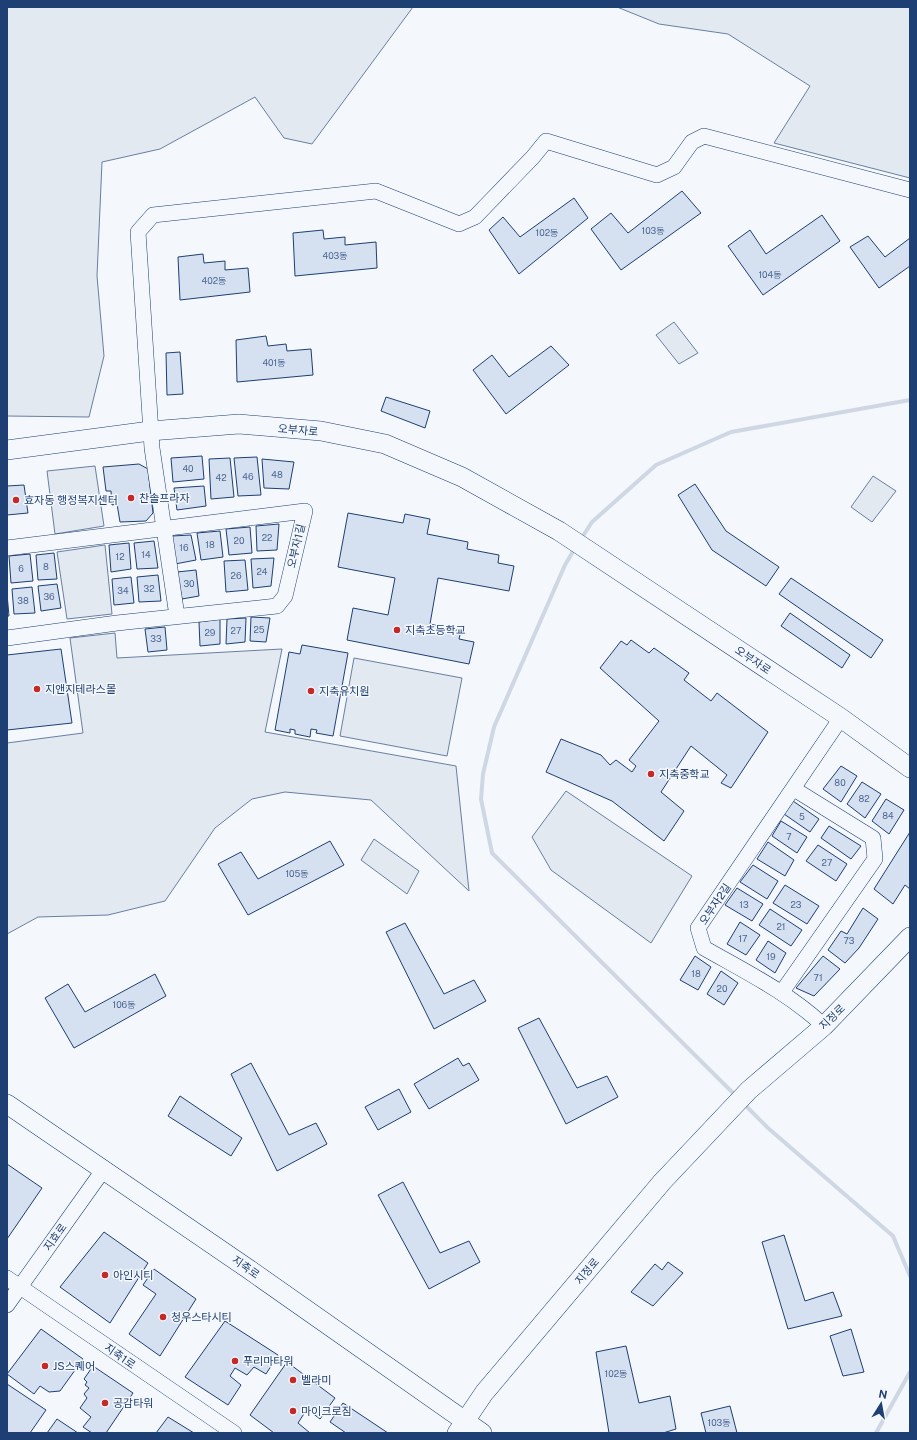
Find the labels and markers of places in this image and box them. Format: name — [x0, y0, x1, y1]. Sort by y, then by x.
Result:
place label: 찬솔프라자 — [139, 492, 190, 504]
marker: 찬솔프라자 — [126, 493, 136, 503]
place label: 효자동 행정복지센터 — [24, 494, 118, 506]
marker: 효자동 행정복지센터 — [11, 495, 21, 505]
place label: 지축초등학교 — [405, 624, 466, 636]
marker: 지축초등학교 — [392, 625, 402, 635]
place label: 지앤지테라스몰 — [45, 683, 116, 695]
marker: 지앤지테라스몰 — [32, 684, 42, 694]
place label: 지축유치원 — [319, 685, 370, 697]
marker: 지축유치원 — [306, 686, 316, 696]
place label: 지축중학교 — [659, 768, 710, 780]
marker: 지축중학교 — [646, 769, 656, 779]
place label: 아인시티 — [113, 1269, 153, 1281]
marker: 아인시티 — [100, 1270, 110, 1280]
place label: 청우스타시티 — [171, 1311, 232, 1323]
marker: 청우스타시티 — [158, 1312, 168, 1322]
place label: 푸리마타워 — [243, 1355, 294, 1367]
marker: 푸리마타워 — [230, 1356, 240, 1366]
place label: JS스퀘어 — [53, 1360, 95, 1372]
marker: JS스퀘어 — [40, 1361, 50, 1371]
place label: 벨라미 — [301, 1374, 331, 1386]
marker: 벨라미 — [288, 1375, 298, 1385]
place label: 공감타워 — [113, 1397, 153, 1409]
marker: 공감타워 — [100, 1398, 110, 1408]
place label: 마이크로짐 — [301, 1405, 352, 1417]
marker: 마이크로짐 — [288, 1406, 298, 1416]

